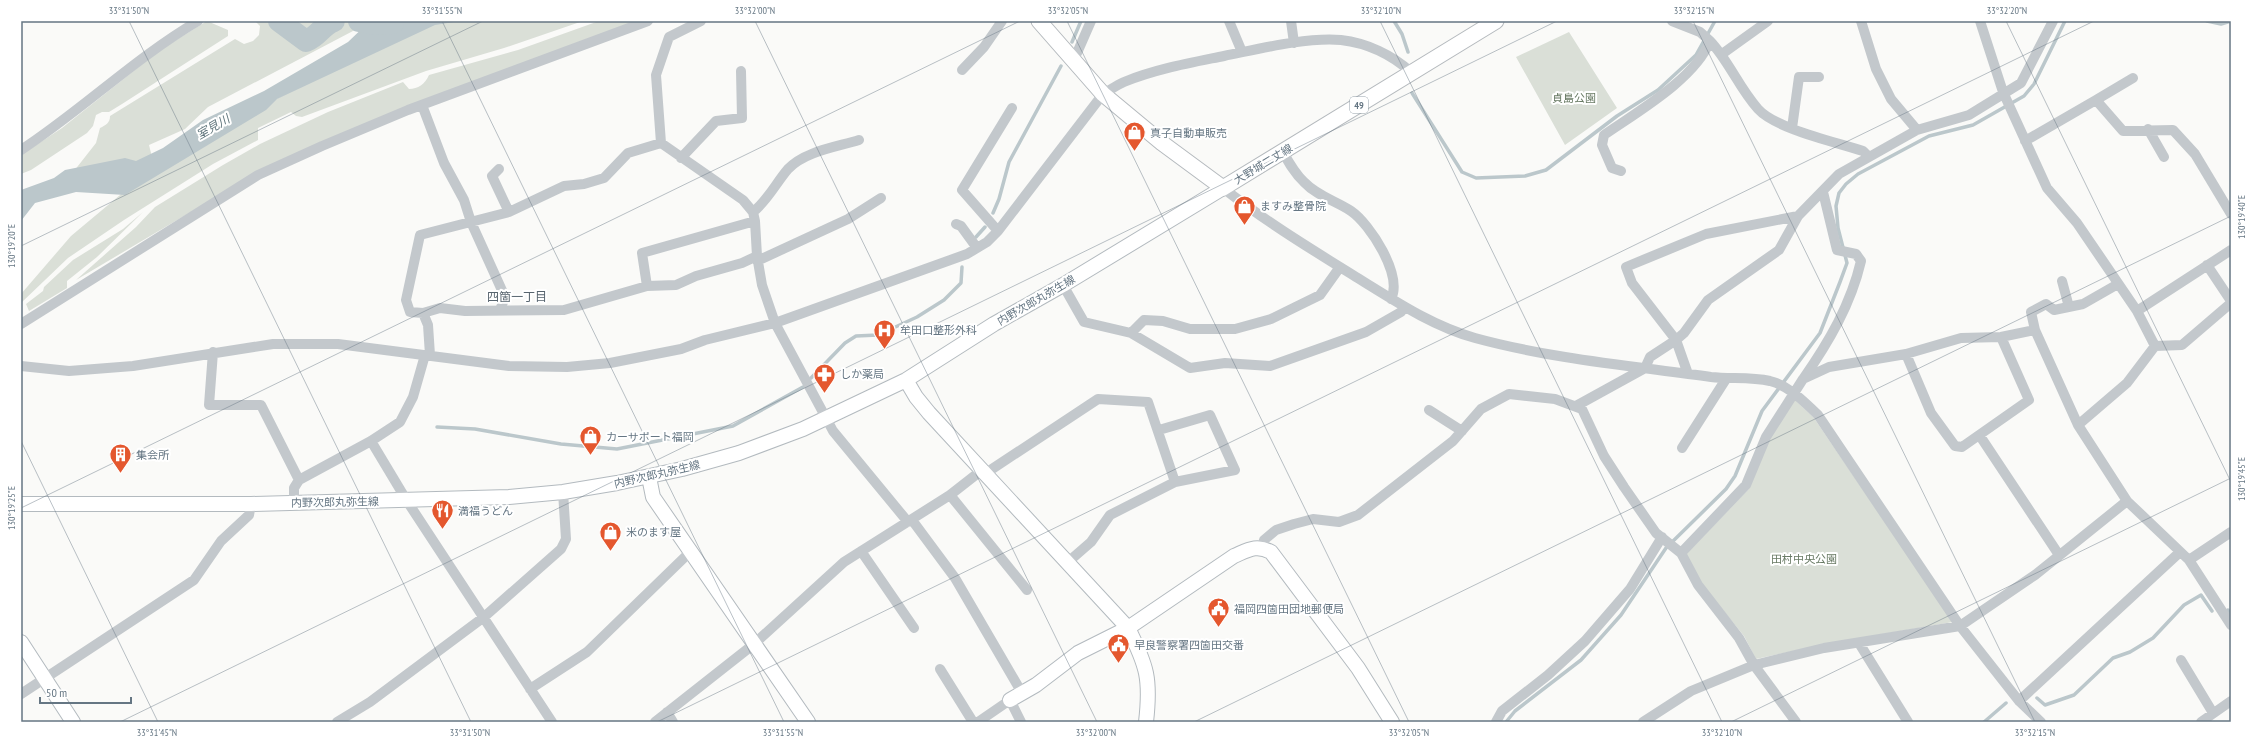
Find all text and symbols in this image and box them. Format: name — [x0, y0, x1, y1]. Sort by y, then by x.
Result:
text: 33°31'50"N — [109, 4, 149, 17]
text: 33°31'55"N — [422, 4, 462, 17]
text: 33°32'00"N — [735, 4, 775, 17]
text: 33°32'05"N — [1048, 4, 1088, 17]
text: 33°32'10"N — [1361, 4, 1401, 17]
text: 33°32'15"N — [1674, 4, 1714, 17]
text: 33°32'20"N — [1987, 4, 2027, 17]
park label: 貞島公園 — [1552, 91, 1596, 105]
road number: 49 — [1350, 97, 1368, 113]
water label: 室見川 — [193, 110, 234, 142]
shop icon: 真子自動車販売 — [1122, 120, 1148, 153]
place label: 真子自動車販売 — [1150, 126, 1227, 140]
street label: 大野城二丈線 — [1231, 141, 1295, 187]
shop icon: ますみ整骨院 — [1232, 193, 1258, 226]
text: 130°19'40"E — [2235, 195, 2248, 239]
place label: ますみ整骨院 — [1260, 199, 1326, 213]
text: 130°19'20"E — [5, 224, 18, 268]
street label: 内野次郎丸弥生線 — [994, 272, 1078, 328]
district label: 四箇一丁目 — [487, 289, 547, 304]
hospital icon: 牟田口整形外科 — [872, 317, 898, 350]
place label: 牟田口整形外科 — [900, 323, 977, 337]
pharmacy icon: しか薬局 — [812, 361, 838, 394]
place label: しか薬局 — [840, 367, 884, 381]
shop icon: カーサポート福岡 — [578, 424, 604, 457]
place label: カーサポート福岡 — [606, 430, 694, 444]
building icon: 集会所 — [107, 442, 133, 475]
place label: 集会所 — [136, 448, 170, 462]
street label: 内野次郎丸弥生線 — [613, 457, 701, 491]
text: 130°19'45"E — [2235, 457, 2248, 501]
text: 130°19'25"E — [5, 486, 18, 530]
street label: 内野次郎丸弥生線 — [291, 494, 379, 510]
restaurant icon: 満福うどん — [430, 498, 456, 531]
place label: 満福うどん — [458, 504, 513, 518]
shop icon: 米のます屋 — [598, 519, 624, 552]
place label: 米のます屋 — [626, 525, 681, 539]
park label: 田村中央公園 — [1771, 552, 1837, 566]
public building icon: 福岡四箇田団地郵便局 — [1205, 596, 1231, 629]
place label: 福岡四箇田団地郵便局 — [1234, 602, 1344, 616]
public building icon: 早良警察署四箇田交番 — [1105, 632, 1131, 665]
place label: 早良警察署四箇田交番 — [1134, 638, 1244, 652]
scale bar — [40, 679, 131, 705]
text: 50 m — [46, 685, 67, 700]
text: 33°31'45"N — [137, 726, 177, 739]
text: 33°31'50"N — [450, 726, 490, 739]
text: 33°31'55"N — [763, 726, 803, 739]
text: 33°32'00"N — [1076, 726, 1116, 739]
text: 33°32'05"N — [1389, 726, 1429, 739]
text: 33°32'10"N — [1702, 726, 1742, 739]
text: 33°32'15"N — [2015, 726, 2055, 739]

